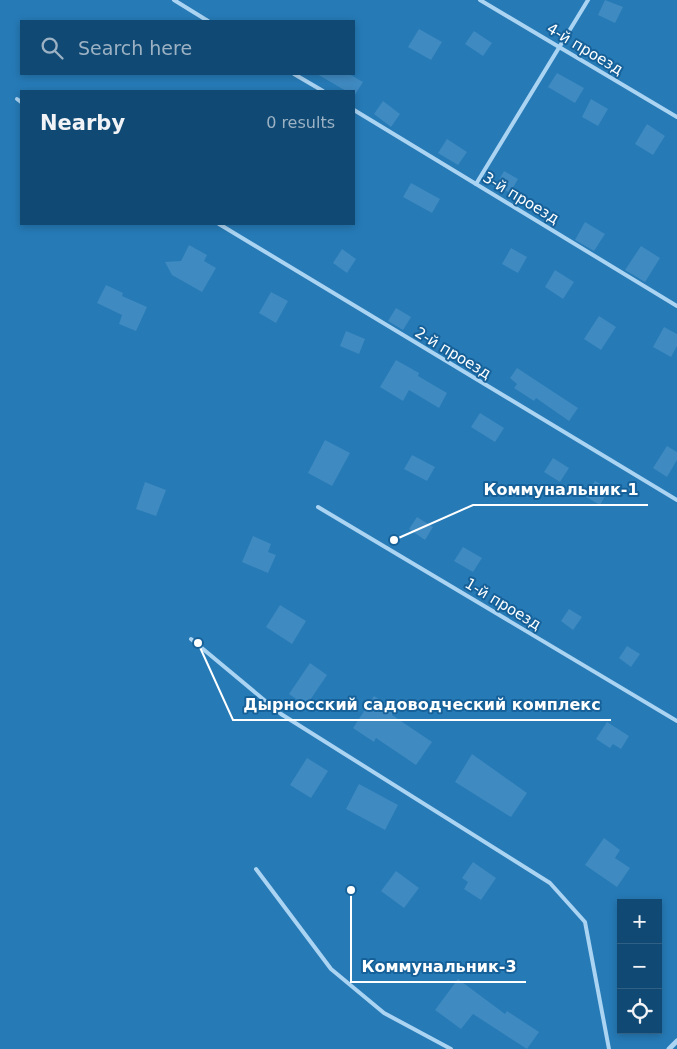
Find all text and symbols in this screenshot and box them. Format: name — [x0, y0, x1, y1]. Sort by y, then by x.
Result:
street label: 4-й проезд — [544, 19, 626, 79]
search box — [20, 20, 355, 75]
icon: search — [38, 34, 66, 62]
text: Search here — [78, 37, 192, 59]
text: Nearby — [40, 111, 125, 135]
text: 0 results — [266, 113, 335, 132]
street label: 3-й проезд — [480, 168, 562, 228]
street label: 2-й проезд — [412, 323, 494, 383]
callout: Коммунальник-1 — [473, 474, 648, 505]
text: Коммунальник-1 — [483, 480, 639, 499]
street label: 1-й проезд — [462, 574, 544, 634]
callout: Дырносский садоводческий комплекс — [233, 689, 611, 720]
text: Дырносский садоводческий комплекс — [243, 695, 601, 714]
map controls — [617, 899, 662, 1034]
button: + — [617, 899, 662, 944]
button: − — [617, 944, 662, 989]
callout: Коммунальник-3 — [351, 951, 526, 982]
text: Коммунальник-3 — [361, 957, 517, 976]
button: locate — [617, 989, 662, 1034]

